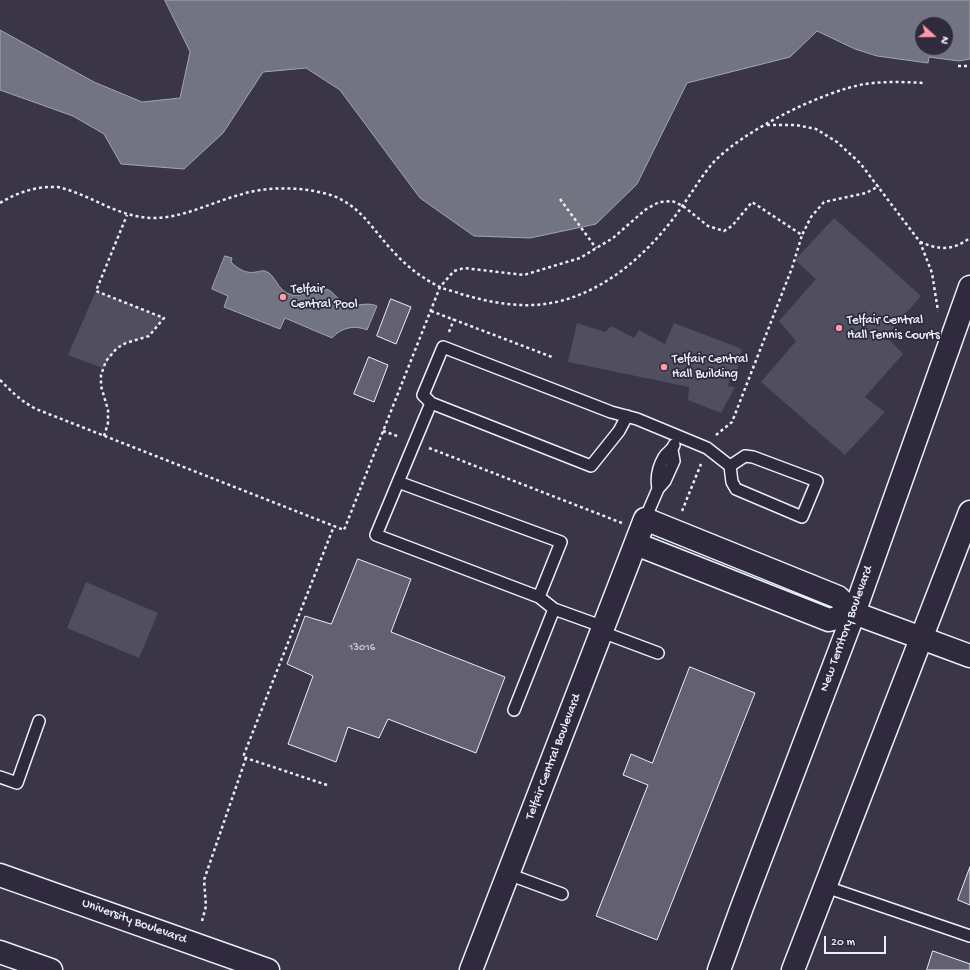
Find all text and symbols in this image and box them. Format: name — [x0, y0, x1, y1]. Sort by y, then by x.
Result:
north arrow — [914, 16, 954, 56]
text: N — [937, 34, 951, 45]
place label: Telfair Central Pool — [291, 282, 358, 313]
marker: Telfair Central Pool — [278, 292, 288, 302]
place label: Telfair Central Hall Tennis Courts — [847, 313, 940, 344]
marker: Telfair Central Hall Tennis Courts — [834, 323, 844, 333]
place label: Telfair Central Hall Building — [672, 352, 748, 383]
marker: Telfair Central Hall Building — [659, 362, 669, 372]
street label: New Territory Boulevard — [817, 564, 877, 694]
house number: 13016 — [349, 641, 375, 655]
street label: Telfair Central Boulevard — [523, 692, 585, 822]
street label: University Boulevard — [80, 896, 188, 948]
scale bar — [826, 928, 888, 954]
text: 20 m — [831, 936, 855, 950]

